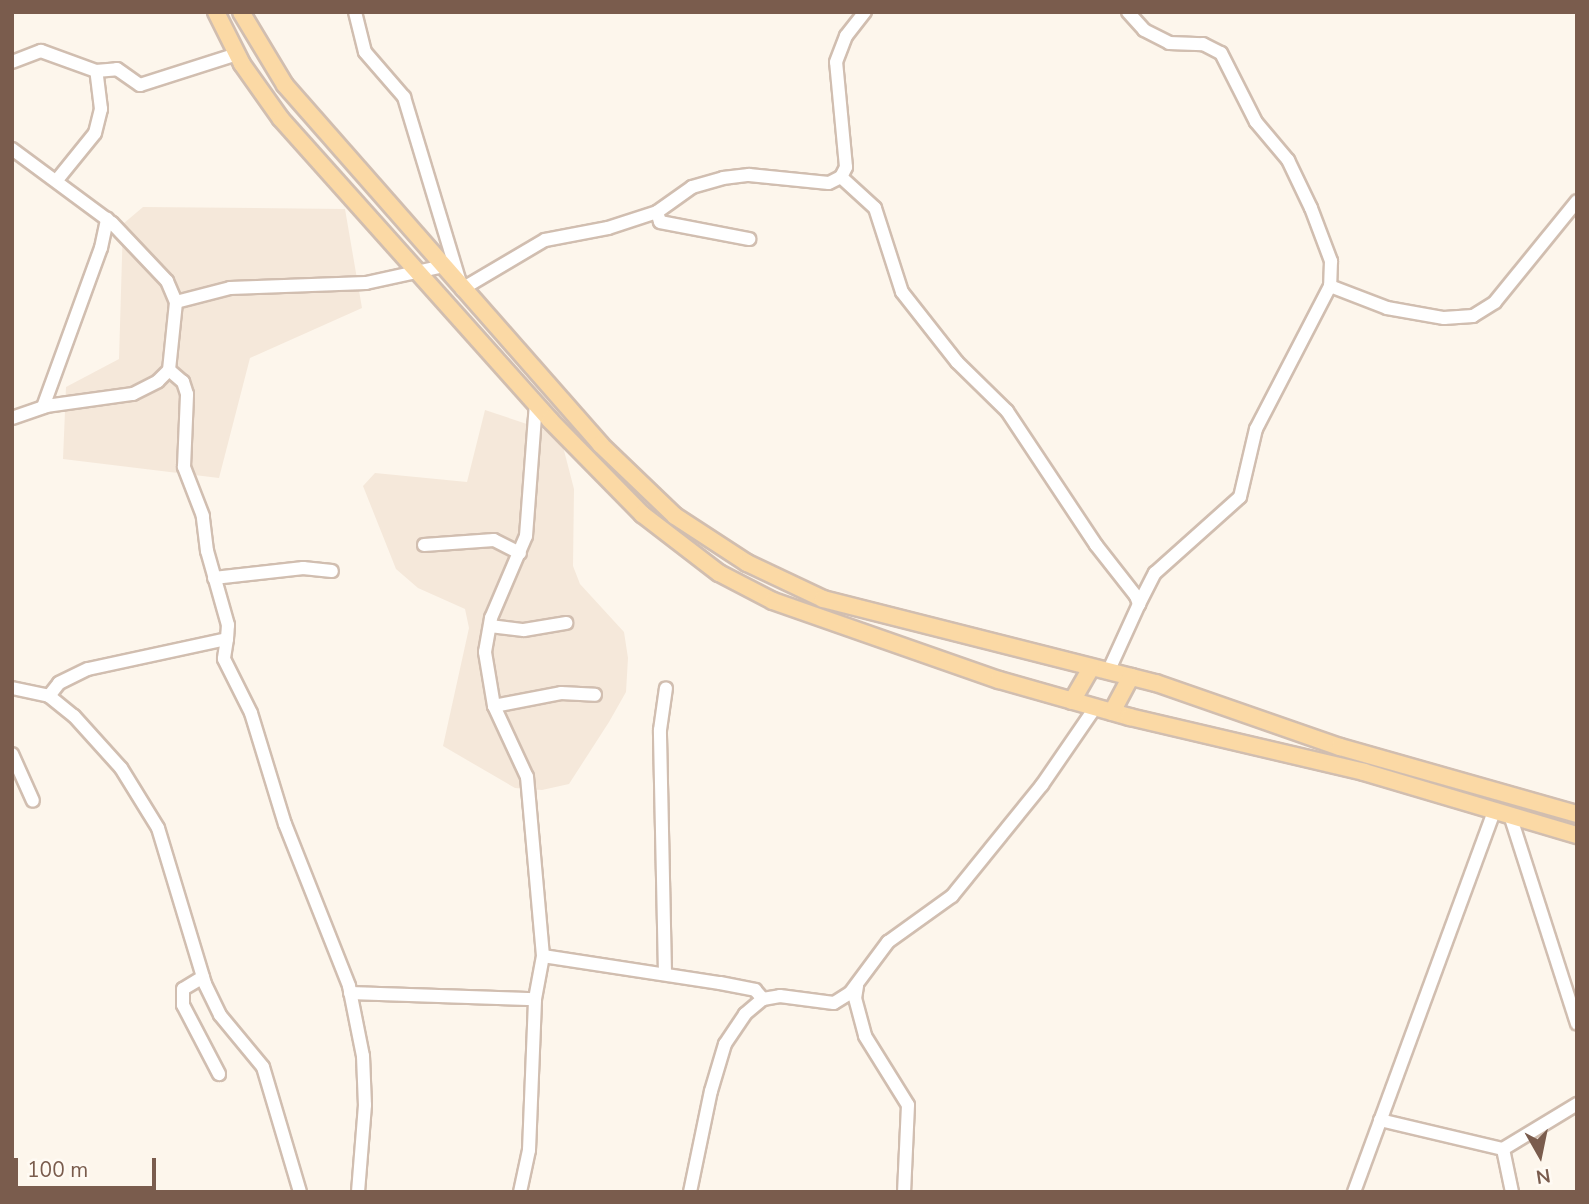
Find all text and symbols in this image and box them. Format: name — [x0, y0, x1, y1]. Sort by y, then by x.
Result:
north arrow — [1505, 1120, 1575, 1190]
scale bar — [18, 1144, 159, 1188]
text: 100 m — [27, 1156, 88, 1184]
text: N — [1534, 1162, 1552, 1190]

